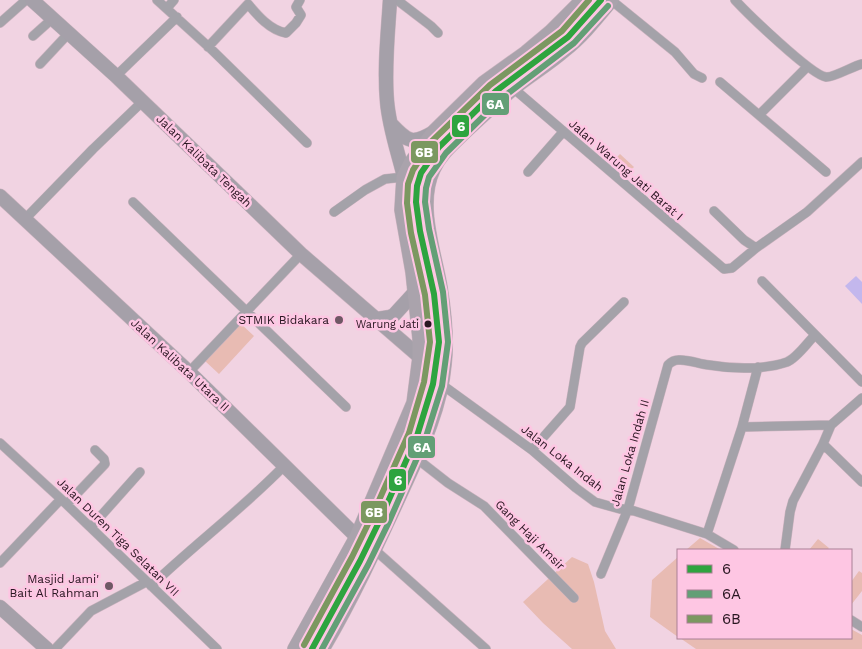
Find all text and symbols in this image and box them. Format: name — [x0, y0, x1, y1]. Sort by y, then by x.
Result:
line badge: 6A — [481, 92, 510, 116]
text: 6A — [486, 96, 505, 112]
street label: Jalan Kalibata Tengah — [153, 112, 255, 210]
line badge: 6 — [451, 114, 470, 138]
street label: Jalan Warung Jati Barat I — [566, 117, 686, 223]
text: 6 — [457, 118, 466, 134]
line badge: 6B — [410, 140, 439, 164]
text: 6B — [415, 144, 434, 160]
place label: STMIK Bidakara — [238, 313, 329, 327]
marker: STMIK Bidakara — [333, 314, 345, 326]
street label: Jalan Kalibata Utara II — [128, 316, 232, 414]
place label: Warung Jati — [356, 318, 419, 331]
marker: Warung Jati — [423, 319, 433, 329]
street label: Jalan Loka Indah II — [608, 398, 652, 508]
street label: Jalan Loka Indah — [518, 422, 606, 494]
line badge: 6A — [407, 435, 436, 459]
text: 6A — [413, 439, 432, 455]
line badge: 6 — [388, 468, 407, 492]
text: 6 — [394, 472, 403, 488]
street label: Jalan Duren Tiga Selatan VII — [54, 475, 182, 599]
street label: Gang Haji Amsir — [492, 497, 568, 573]
line badge: 6B — [360, 500, 388, 524]
text: 6B — [365, 504, 384, 520]
legend — [677, 549, 852, 639]
text: 6 — [722, 560, 731, 578]
place label: Masjid Jami' Bait Al Rahman — [9, 572, 99, 600]
marker: Masjid Jami' Bait Al Rahman — [103, 580, 115, 592]
text: 6A — [722, 585, 741, 603]
text: 6B — [722, 610, 741, 628]

